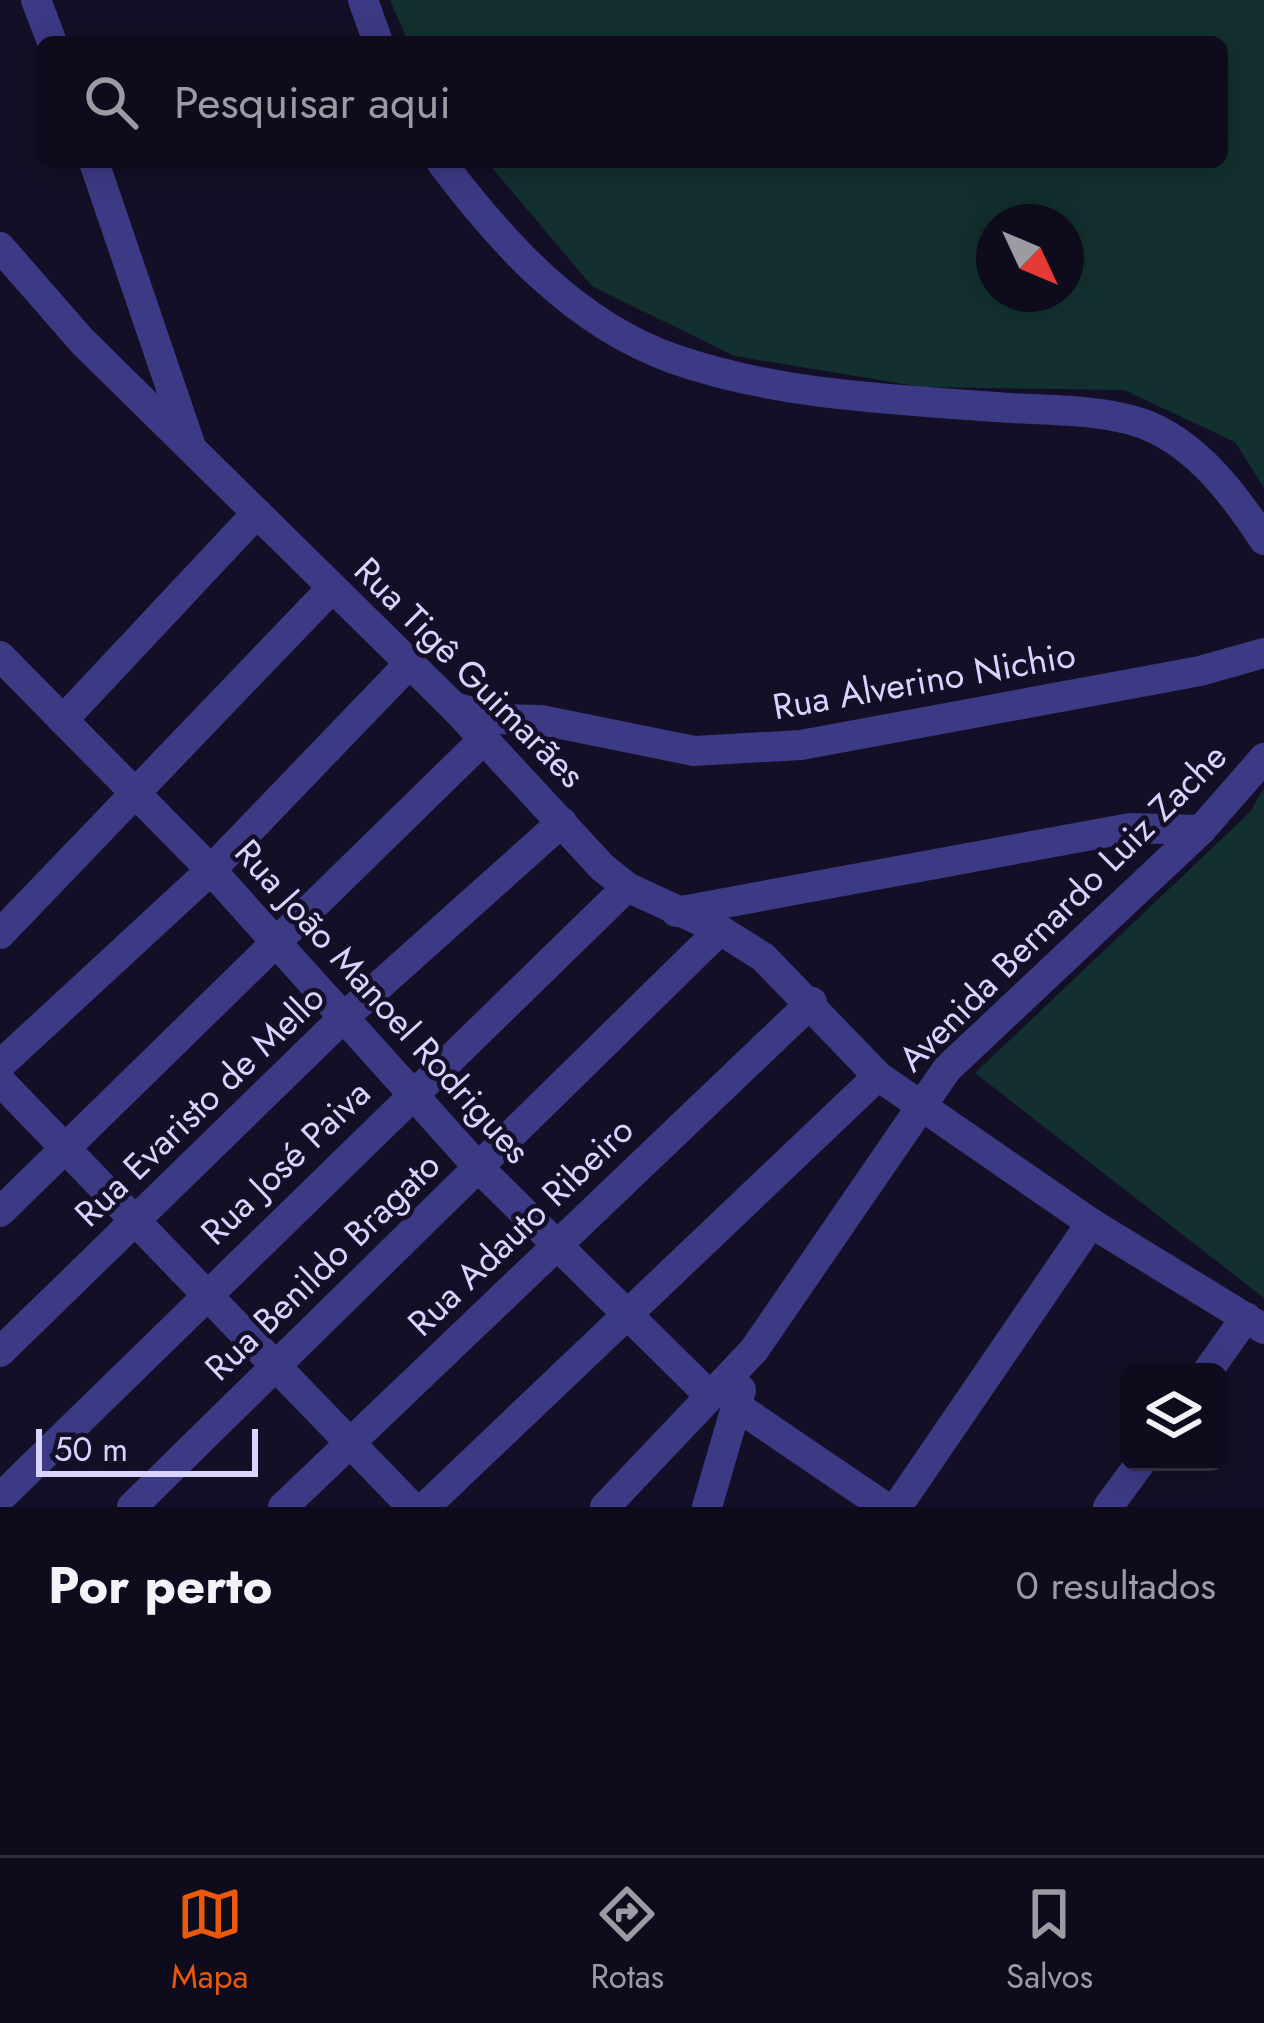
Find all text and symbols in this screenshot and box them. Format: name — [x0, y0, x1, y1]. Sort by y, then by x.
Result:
search box — [36, 36, 1228, 168]
icon: search — [78, 69, 144, 135]
text: Pesquisar aqui — [174, 70, 451, 135]
north arrow — [976, 204, 1084, 312]
street label: Rua Tigê Guimarães — [343, 545, 597, 799]
street label: Rua Alverino Nichio — [769, 628, 1079, 732]
street label: Avenida Bernardo Luiz Zache — [886, 731, 1238, 1083]
street label: Rua João Manoel Rodrigues — [223, 827, 543, 1175]
street label: Rua Evaristo de Mello — [63, 972, 335, 1238]
street label: Rua José Paiva — [189, 1068, 381, 1256]
street label: Rua Adauto Ribeiro — [395, 1104, 645, 1348]
street label: Rua Benildo Bragato — [193, 1140, 451, 1392]
map controls — [1120, 1363, 1228, 1471]
button: layers — [1120, 1363, 1228, 1471]
scale bar — [36, 1423, 258, 1476]
text: 50 m — [54, 1426, 128, 1473]
text: Por perto — [48, 1548, 273, 1622]
text: 0 resultados — [1016, 1557, 1216, 1614]
tab: Mapa — [171, 1881, 248, 2000]
tab: Rotas — [590, 1881, 664, 2000]
tab: Salvos — [1006, 1881, 1093, 2000]

